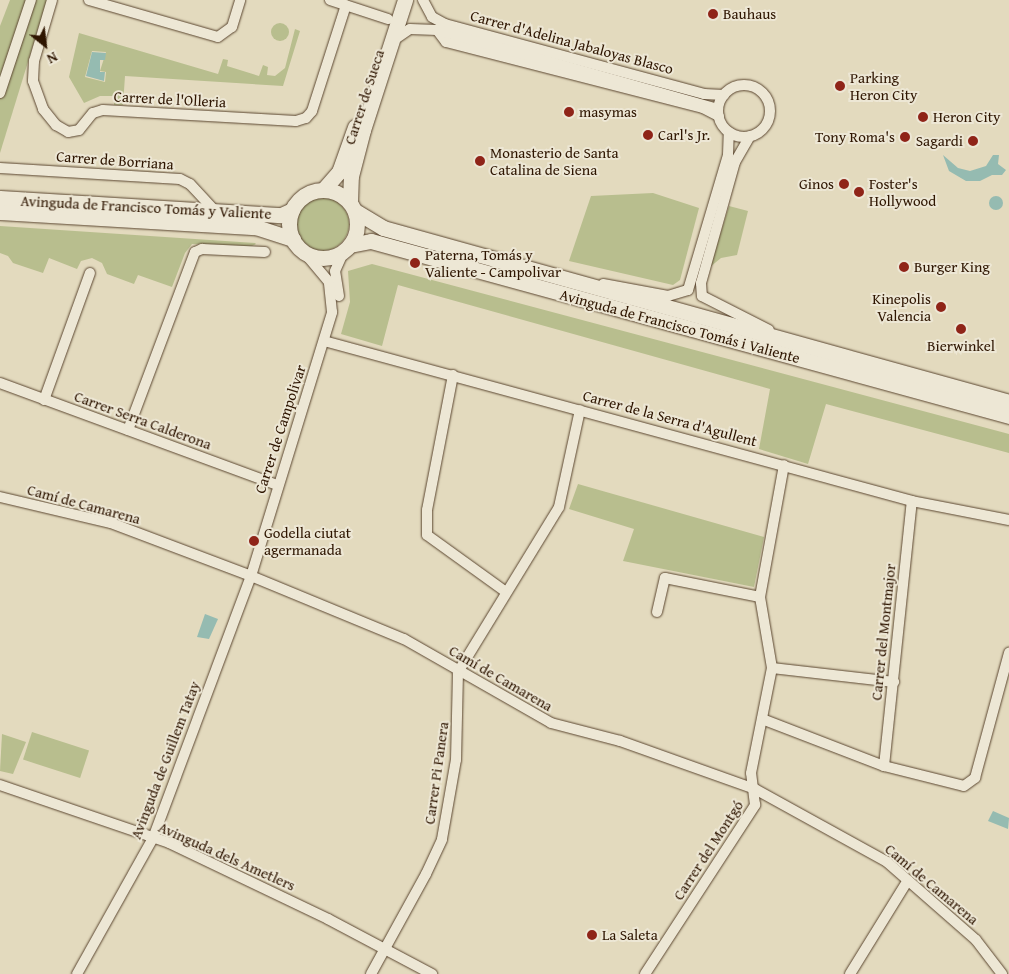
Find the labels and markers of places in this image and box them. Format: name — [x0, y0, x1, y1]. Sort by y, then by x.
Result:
place label: Bauhaus — [723, 5, 776, 23]
marker: Bauhaus — [707, 8, 719, 20]
place label: Parking Heron City — [850, 68, 917, 103]
marker: Parking Heron City — [834, 80, 846, 92]
place label: masymas — [579, 103, 637, 121]
marker: masymas — [563, 106, 575, 118]
place label: Heron City — [933, 108, 1000, 126]
marker: Heron City — [917, 111, 929, 123]
place label: Carl's Jr. — [658, 126, 710, 144]
place label: Tony Roma's — [815, 128, 895, 146]
marker: Carl's Jr. — [642, 129, 654, 141]
marker: Tony Roma's — [899, 131, 911, 143]
place label: Sagardi — [916, 132, 963, 150]
marker: Sagardi — [967, 135, 979, 147]
place label: Monasterio de Santa Catalina de Siena — [490, 143, 619, 178]
marker: Monasterio de Santa Catalina de Siena — [474, 155, 486, 167]
place label: Foster's Hollywood — [869, 174, 936, 209]
place label: Ginos — [799, 175, 834, 193]
marker: Ginos — [838, 178, 850, 190]
marker: Foster's Hollywood — [853, 186, 865, 198]
place label: Paterna, Tomás y Valiente - Campolivar — [425, 245, 561, 280]
marker: Paterna, Tomás y Valiente - Campolivar — [409, 257, 421, 269]
place label: Burger King — [914, 258, 990, 276]
marker: Burger King — [898, 261, 910, 273]
place label: Kinepolis Valencia — [872, 289, 931, 324]
marker: Kinepolis Valencia — [935, 301, 947, 313]
marker: Bierwinkel — [955, 323, 967, 335]
place label: Bierwinkel — [927, 337, 995, 355]
place label: Godella ciutat agermanada — [264, 523, 351, 558]
marker: Godella ciutat agermanada — [248, 535, 260, 547]
place label: La Saleta — [602, 926, 658, 944]
marker: La Saleta — [586, 929, 598, 941]

